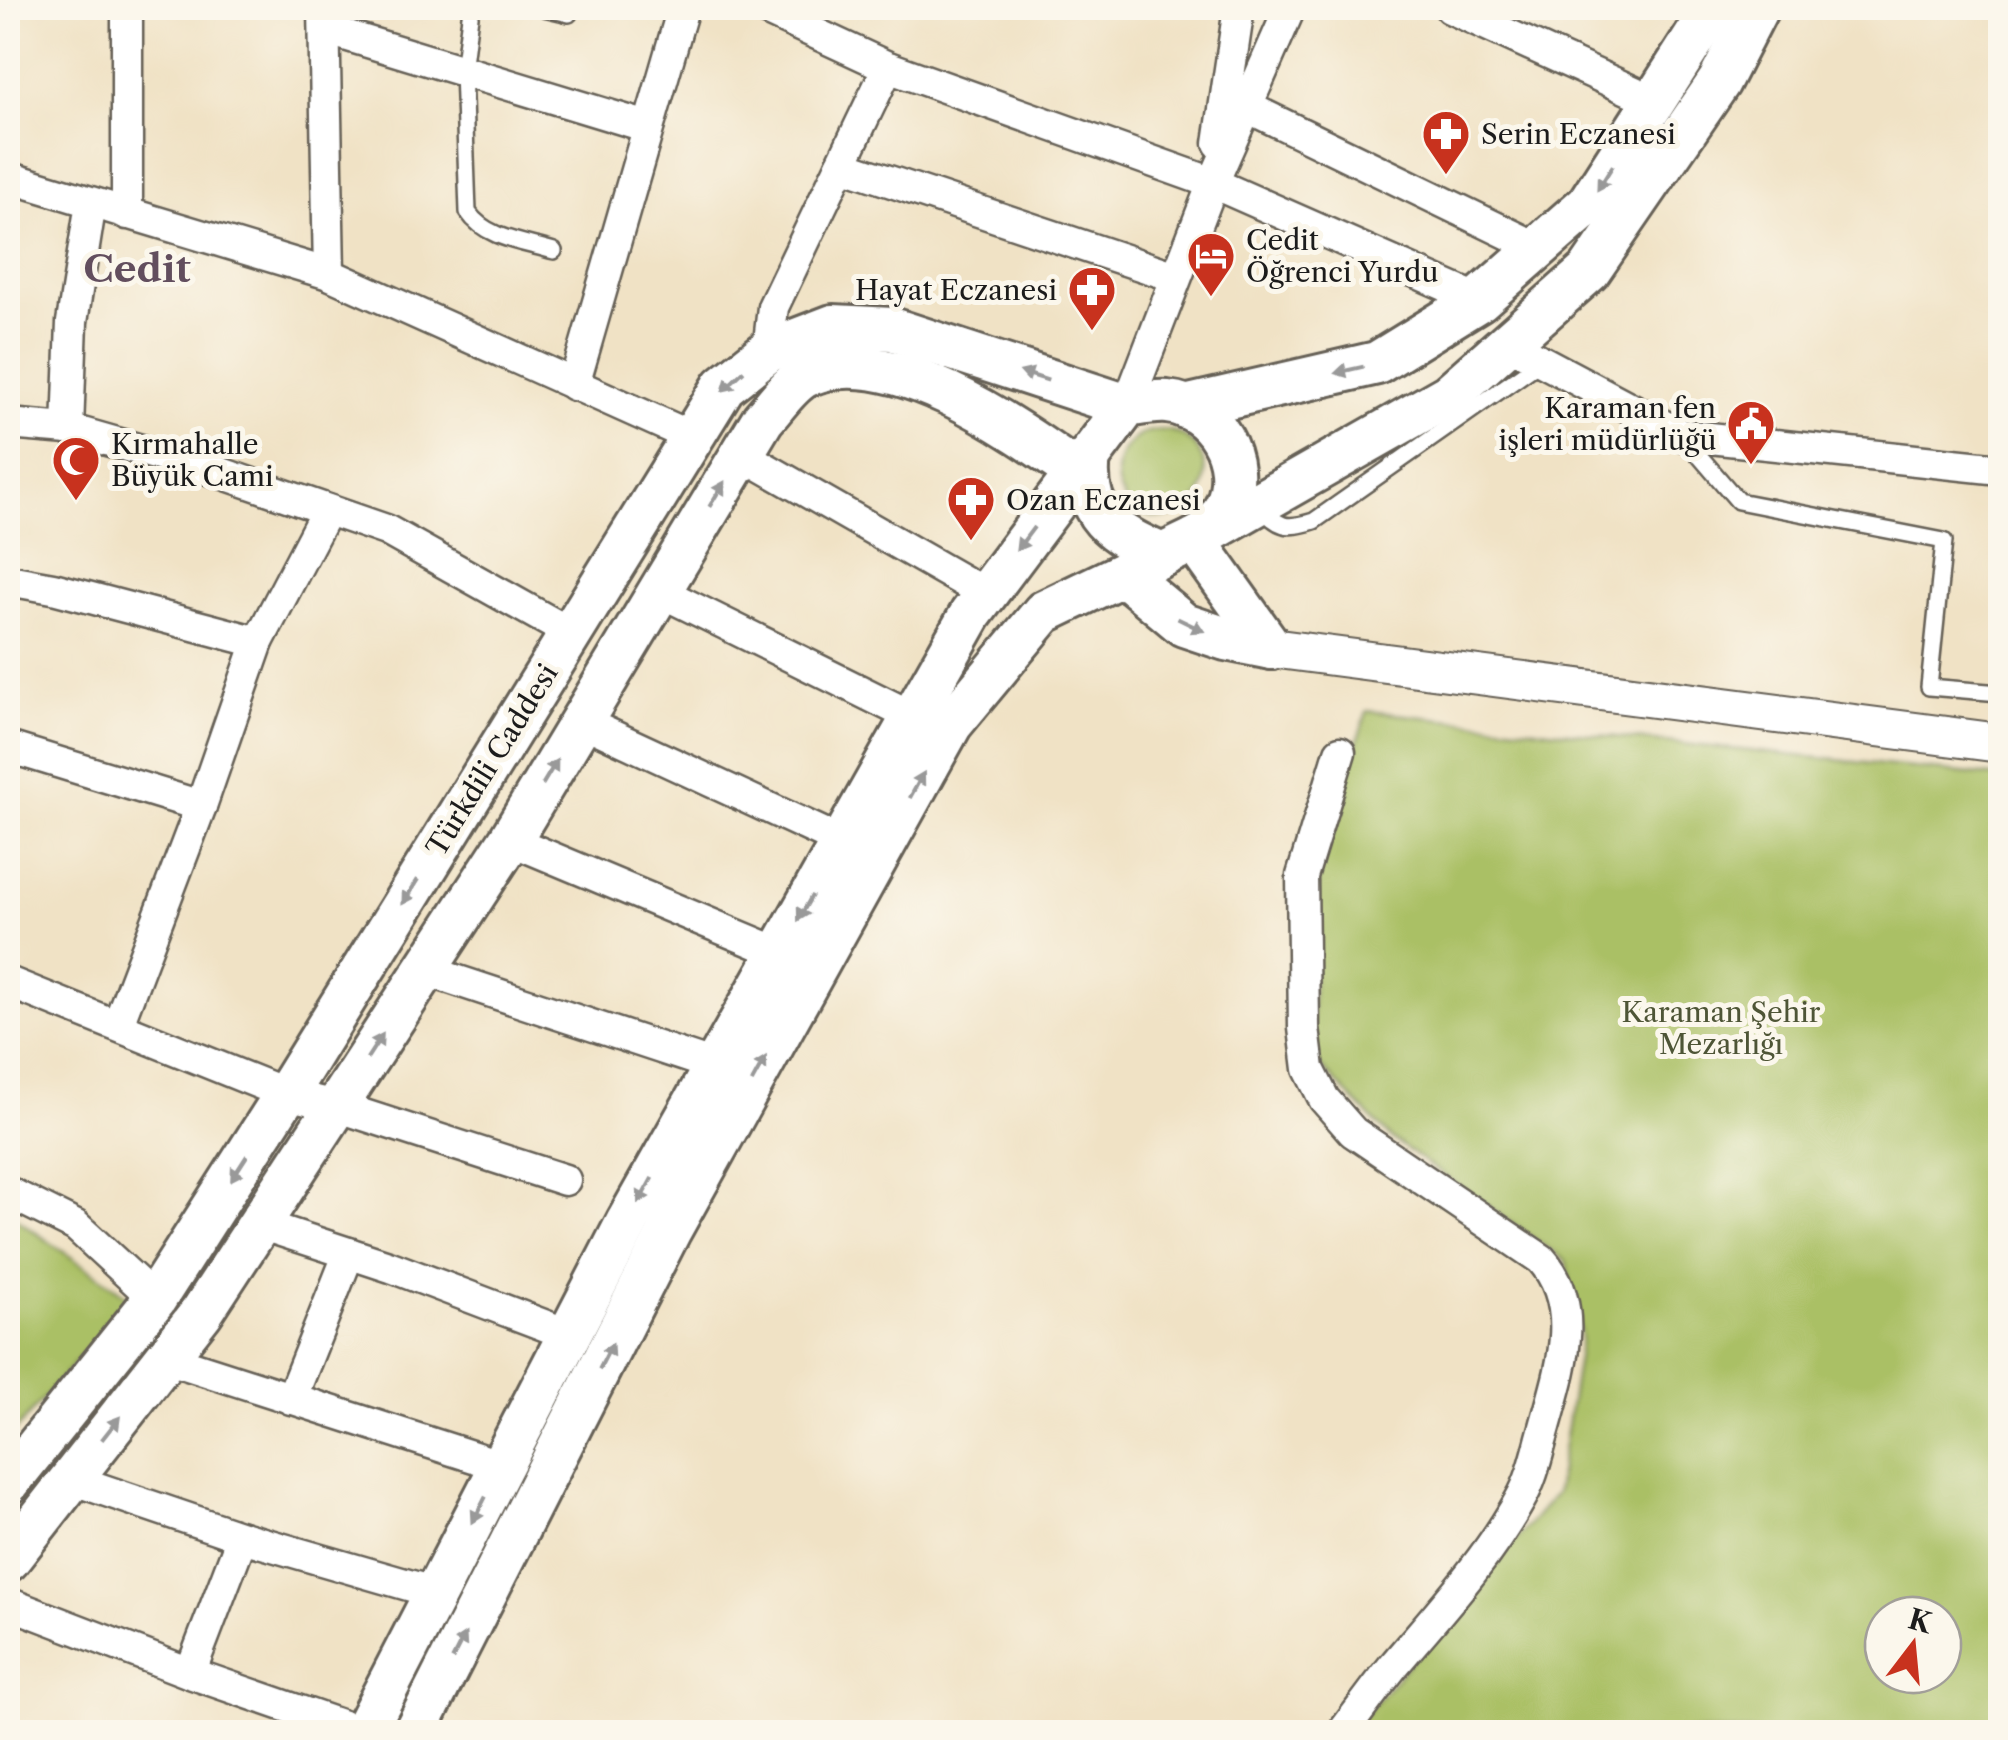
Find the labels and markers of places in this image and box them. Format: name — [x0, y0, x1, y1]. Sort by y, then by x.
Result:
pharmacy icon: Serin Eczanesi — [1420, 108, 1472, 176]
place label: Serin Eczanesi — [1481, 117, 1676, 151]
place label: Cedit Öğrenci Yurdu — [1246, 223, 1439, 289]
hotel icon: Cedit Öğrenci Yurdu — [1185, 230, 1237, 298]
pharmacy icon: Hayat Eczanesi — [1066, 264, 1118, 332]
place label: Hayat Eczanesi — [855, 273, 1057, 307]
place label: Karaman fen işleri müdürlüğü — [1499, 391, 1716, 457]
public building icon: Karaman fen işleri müdürlüğü — [1725, 398, 1777, 466]
place label: Kırmahalle Büyük Cami — [111, 427, 274, 493]
mosque icon: Kırmahalle Büyük Cami — [50, 434, 102, 502]
pharmacy icon: Ozan Eczanesi — [945, 474, 997, 542]
place label: Ozan Eczanesi — [1006, 483, 1201, 517]

